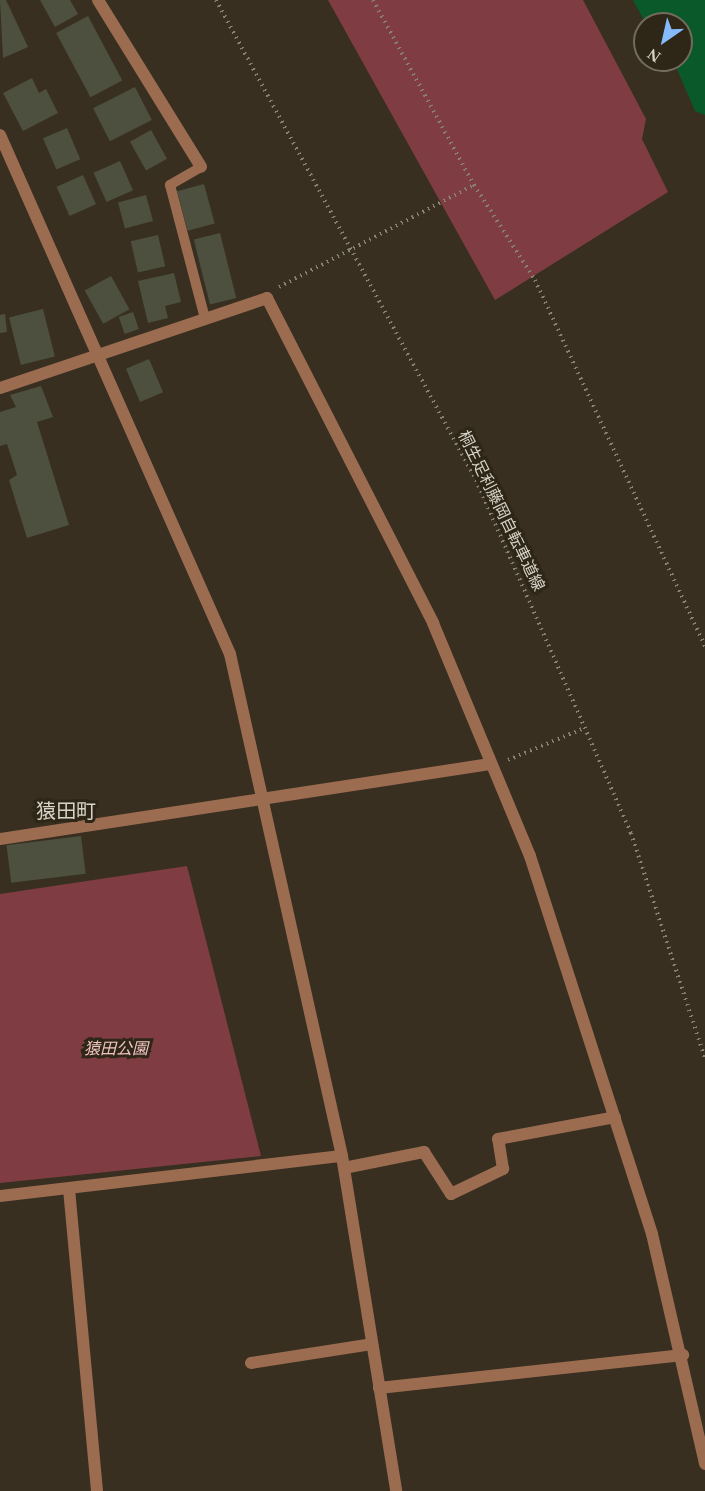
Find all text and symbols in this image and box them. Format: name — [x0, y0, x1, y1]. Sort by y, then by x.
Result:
north arrow — [633, 12, 693, 72]
text: N — [644, 45, 663, 66]
street label: 桐生足利藤岡自転車道線 — [454, 428, 548, 594]
district label: 猿田町 — [36, 799, 96, 823]
park label: 猿田公園 — [84, 1039, 148, 1059]

